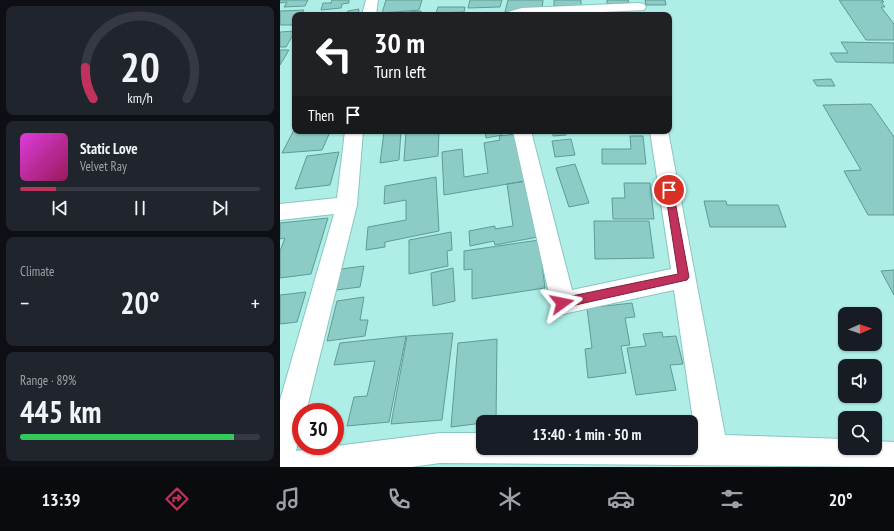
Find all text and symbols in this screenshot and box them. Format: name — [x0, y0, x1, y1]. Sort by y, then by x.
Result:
text: 30 m — [374, 24, 425, 61]
icon: left — [308, 28, 360, 80]
text: 20 — [120, 39, 160, 92]
text: Turn left — [374, 60, 426, 83]
text: km/h — [127, 87, 153, 106]
icon: arrive — [342, 104, 364, 126]
text: Then — [308, 106, 334, 125]
text: Static Love — [80, 139, 138, 158]
text: Velvet Ray — [80, 158, 127, 175]
pin — [652, 173, 686, 207]
icon: arrive — [658, 179, 680, 201]
icon: previous — [49, 197, 71, 219]
icon: pause — [129, 197, 151, 219]
icon: next — [209, 197, 231, 219]
text: Climate — [20, 263, 54, 280]
position arrow — [541, 282, 583, 324]
text: 20° — [120, 283, 160, 322]
text: − — [20, 289, 29, 317]
text: + — [251, 289, 260, 317]
north arrow — [838, 307, 882, 351]
map controls — [838, 307, 882, 455]
button: sound — [838, 359, 882, 403]
text: Range · 89% — [20, 372, 76, 389]
text: 445 km — [20, 392, 101, 431]
speed limit sign: 30 — [292, 403, 344, 455]
button: search — [838, 411, 882, 455]
text: 13:40 · 1 min · 50 m — [533, 425, 641, 444]
icon: directions — [163, 485, 191, 513]
icon: music — [274, 485, 302, 513]
icon: phone — [385, 485, 413, 513]
icon: climate — [496, 485, 524, 513]
icon: car — [607, 485, 635, 513]
icon: filters — [718, 485, 746, 513]
text: 13:39 — [41, 488, 80, 511]
text: 20° — [829, 488, 853, 511]

